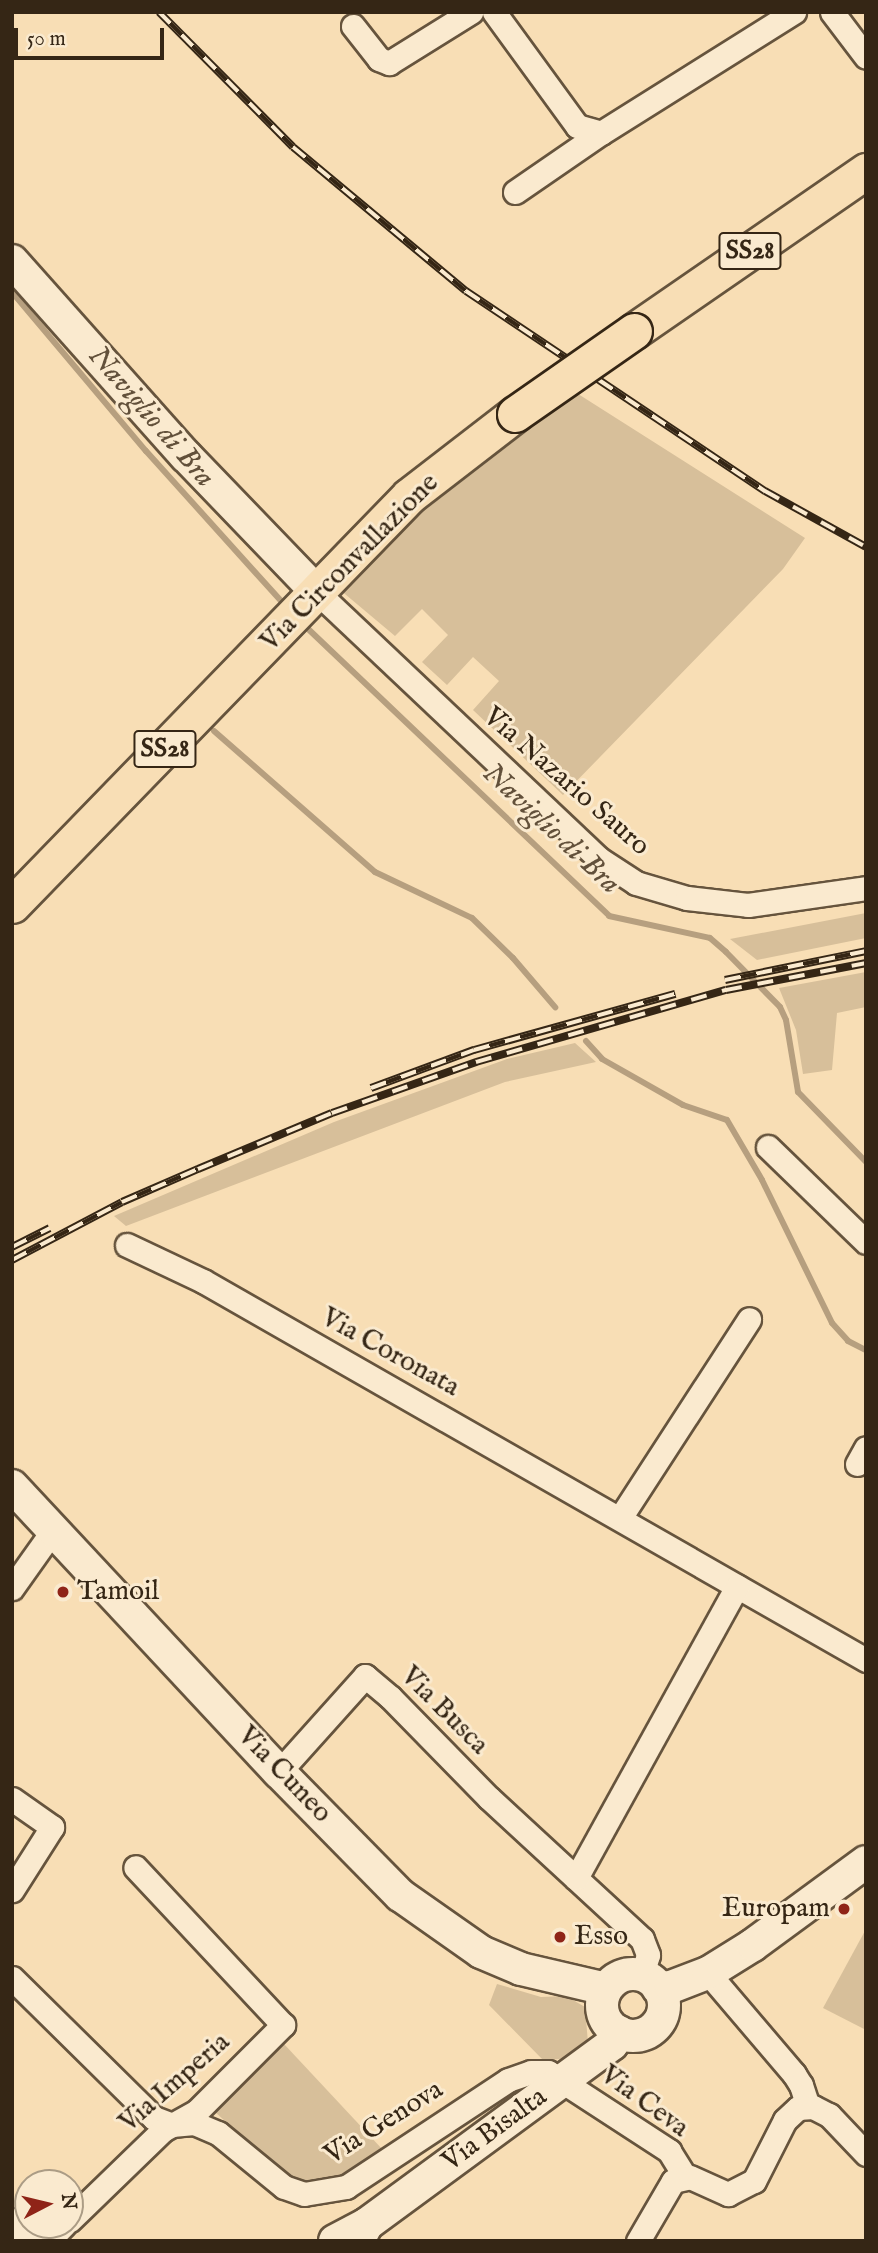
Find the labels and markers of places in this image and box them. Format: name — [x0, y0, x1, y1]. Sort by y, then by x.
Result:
place label: Tamoil — [77, 1575, 159, 1609]
marker: Tamoil — [55, 1584, 71, 1600]
place label: Europam — [722, 1892, 830, 1926]
marker: Europam — [836, 1901, 852, 1917]
place label: Esso — [574, 1920, 628, 1954]
marker: Esso — [552, 1929, 568, 1945]

